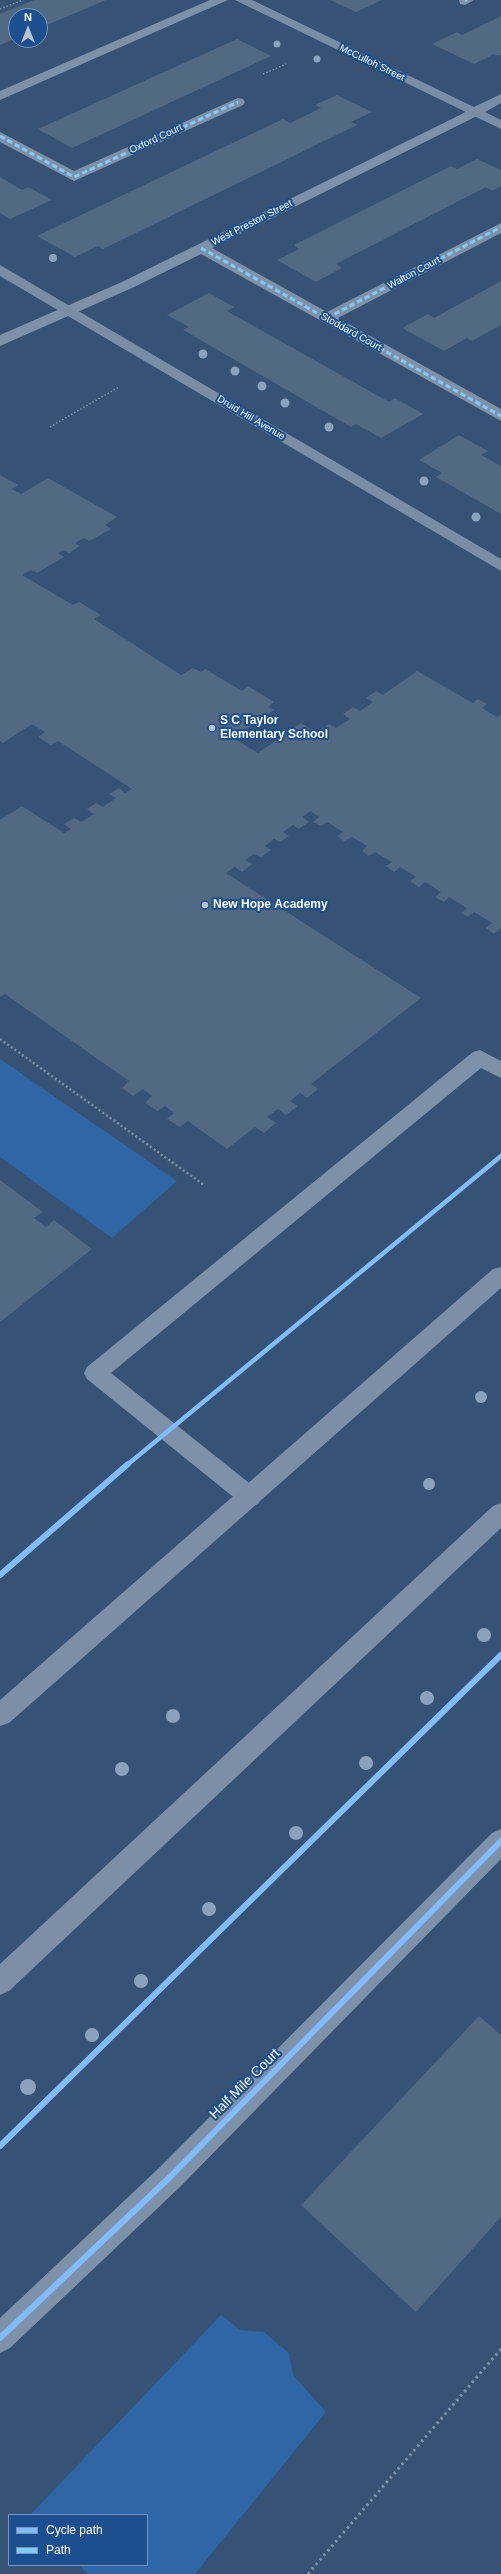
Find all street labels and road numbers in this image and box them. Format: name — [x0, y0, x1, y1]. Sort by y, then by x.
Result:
street label: McCulloh Street — [337, 42, 407, 84]
street label: Oxford Court — [128, 121, 184, 157]
street label: West Preston Street — [209, 197, 295, 249]
street label: Walton Court — [386, 254, 442, 292]
street label: Stoddard Court — [318, 310, 384, 354]
street label: Druid Hill Avenue — [215, 393, 287, 443]
street label: Half Mile Court — [206, 2045, 284, 2123]

